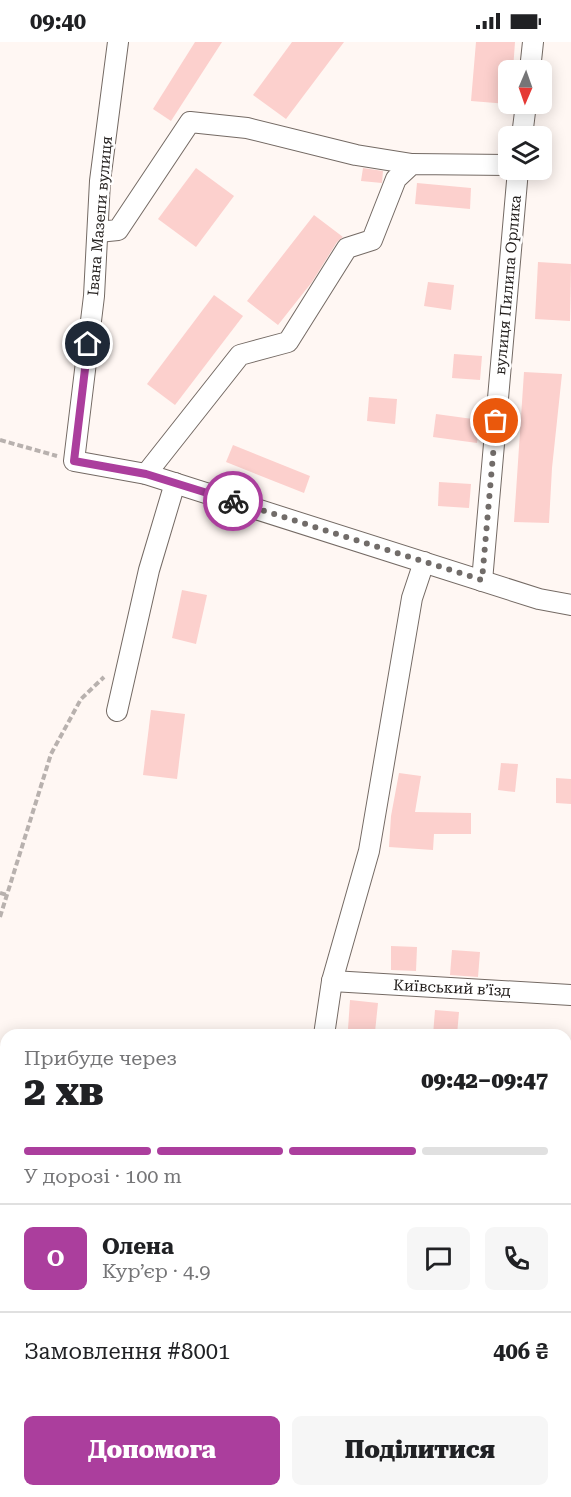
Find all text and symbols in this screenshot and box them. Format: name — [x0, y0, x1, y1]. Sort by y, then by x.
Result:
text: 09:40 — [30, 9, 86, 34]
north arrow — [498, 60, 552, 114]
map controls — [498, 60, 552, 180]
button: layers — [498, 126, 552, 180]
street label: Івана Мазепи вулиця — [84, 135, 116, 297]
street label: вулиця Пилипа Орлика — [491, 194, 525, 376]
pin — [62, 318, 113, 369]
icon: home — [71, 327, 104, 360]
pin — [470, 395, 521, 446]
icon: bag — [479, 404, 512, 437]
courier — [203, 471, 263, 531]
icon: bike — [217, 485, 250, 518]
street label: Київський в’їзд — [393, 976, 512, 1000]
text: Прибуде через — [24, 1046, 177, 1070]
text: 09:42–09:47 — [421, 1068, 548, 1093]
text: 2 хв — [24, 1069, 104, 1115]
text: У дорозі · 100 m — [24, 1164, 182, 1188]
button: chat — [407, 1227, 470, 1290]
button: phone — [485, 1227, 548, 1290]
text: Олена — [102, 1234, 174, 1259]
text: О — [47, 1246, 64, 1271]
text: Кур’єр · 4.9 — [102, 1259, 211, 1283]
text: Замовлення #8001 — [24, 1339, 230, 1364]
text: 406 ₴ — [493, 1339, 548, 1364]
button: Допомога — [24, 1416, 280, 1485]
button: Поділитися — [292, 1416, 548, 1485]

